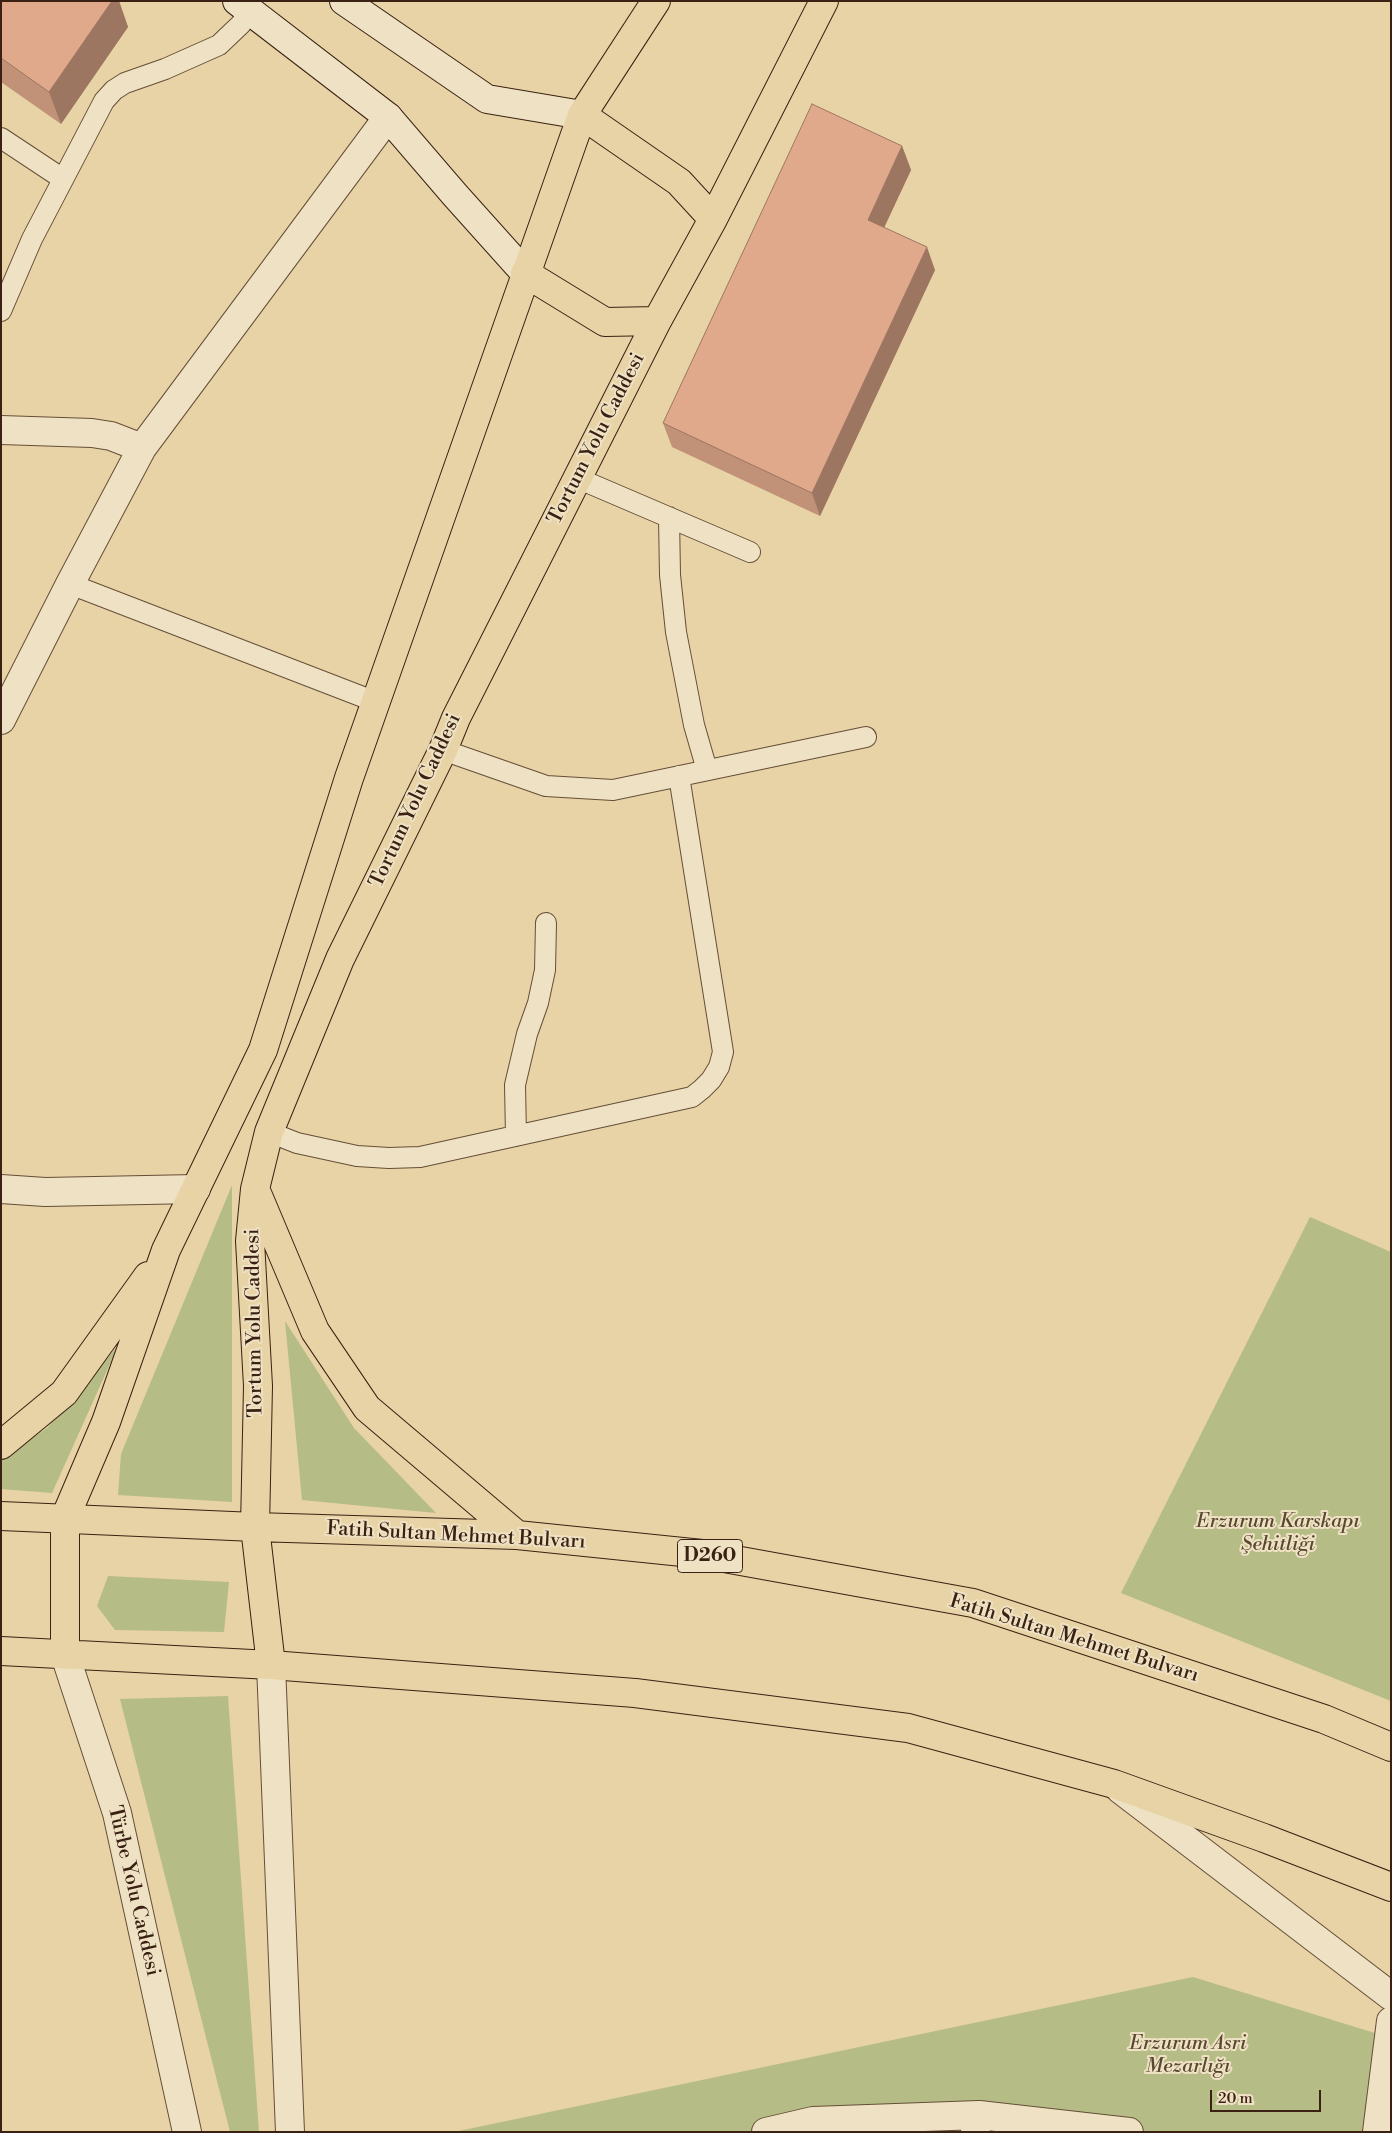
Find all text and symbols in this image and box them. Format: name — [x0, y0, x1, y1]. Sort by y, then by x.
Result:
street label: Tortum Yolu Caddesi — [543, 349, 651, 529]
street label: Tortum Yolu Caddesi — [365, 710, 467, 892]
street label: Tortum Yolu Caddesi — [241, 1228, 269, 1418]
park label: Erzurum Karskapı Şehitliği — [1196, 1510, 1360, 1557]
street label: Fatih Sultan Mehmet Bulvarı — [326, 1517, 586, 1555]
road number: D260 — [678, 1540, 742, 1572]
street label: Fatih Sultan Mehmet Bulvarı — [946, 1590, 1202, 1688]
street label: Türbe Yolu Caddesi — [102, 1803, 164, 1979]
park label: Erzurum Asri Mezarlığı — [1129, 2032, 1247, 2079]
scale bar — [1212, 2080, 1323, 2112]
text: 20 m — [1218, 2089, 1253, 2108]

